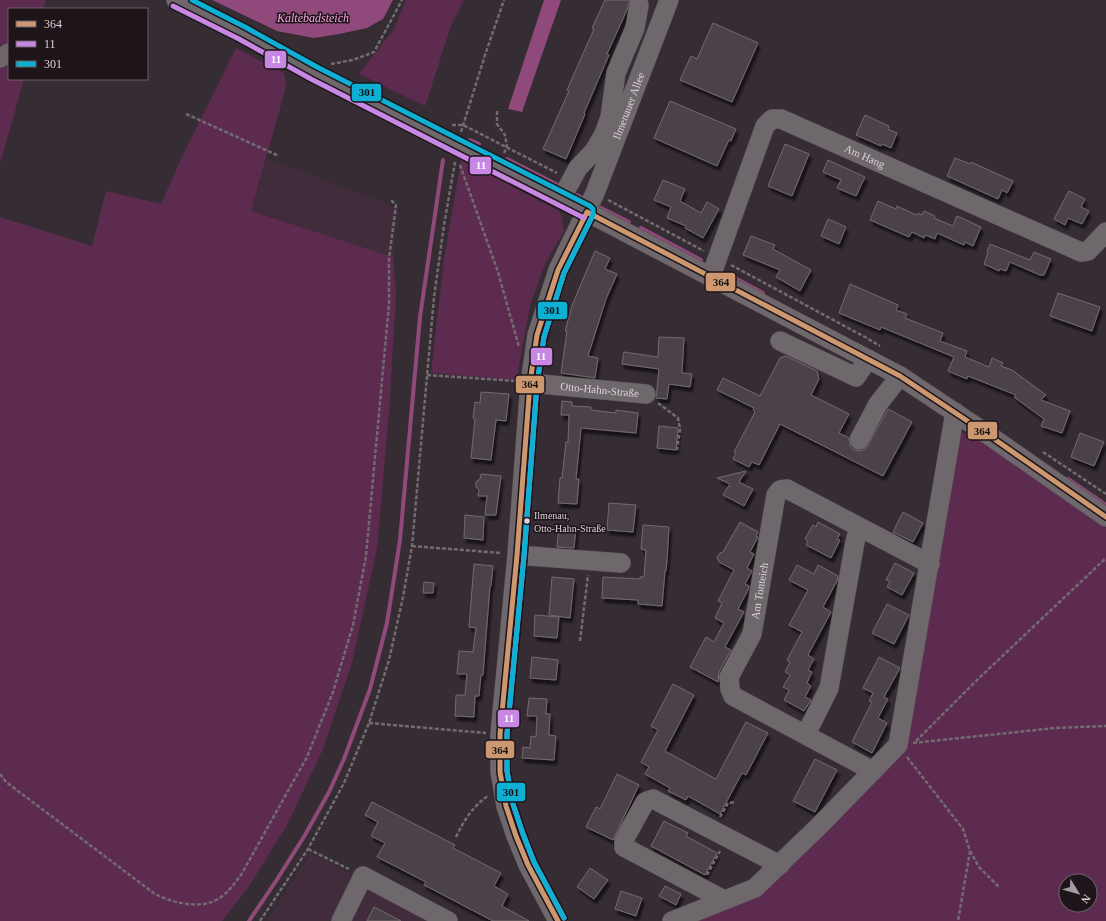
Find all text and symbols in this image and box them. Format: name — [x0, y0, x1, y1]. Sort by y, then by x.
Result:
legend — [8, 8, 148, 80]
water label: Kaltebadsteich — [276, 11, 349, 25]
text: 364 — [44, 17, 62, 31]
text: 11 — [44, 37, 56, 51]
line badge: 11 — [264, 50, 287, 69]
text: 11 — [271, 53, 281, 65]
text: 301 — [44, 57, 62, 71]
street label: Ilmenauer Allee — [610, 71, 647, 141]
line badge: 301 — [351, 83, 382, 102]
text: 301 — [359, 86, 375, 98]
street label: Am Hang — [843, 142, 887, 171]
line badge: 11 — [469, 156, 492, 175]
text: 11 — [476, 159, 486, 171]
line badge: 364 — [705, 272, 736, 292]
text: 364 — [713, 276, 730, 288]
line badge: 301 — [537, 301, 568, 320]
text: 301 — [544, 304, 560, 316]
line badge: 11 — [530, 347, 553, 366]
text: 11 — [536, 350, 546, 362]
line badge: 364 — [515, 375, 545, 394]
text: 364 — [522, 378, 539, 390]
street label: Otto-Hahn-Straße — [560, 380, 640, 399]
line badge: 364 — [967, 421, 998, 440]
text: 364 — [974, 425, 991, 437]
place label: Ilmenau, Otto-Hahn-Straße — [534, 510, 606, 534]
marker: Ilmenau, Otto-Hahn-Straße — [522, 516, 532, 526]
street label: Am Tonteich — [749, 561, 770, 620]
line badge: 11 — [497, 709, 520, 728]
text: 11 — [504, 712, 514, 724]
line badge: 364 — [485, 740, 515, 759]
text: 364 — [492, 744, 509, 756]
line badge: 301 — [496, 782, 526, 802]
text: 301 — [503, 786, 519, 798]
north arrow — [1058, 873, 1098, 913]
text: N — [1079, 892, 1093, 906]

